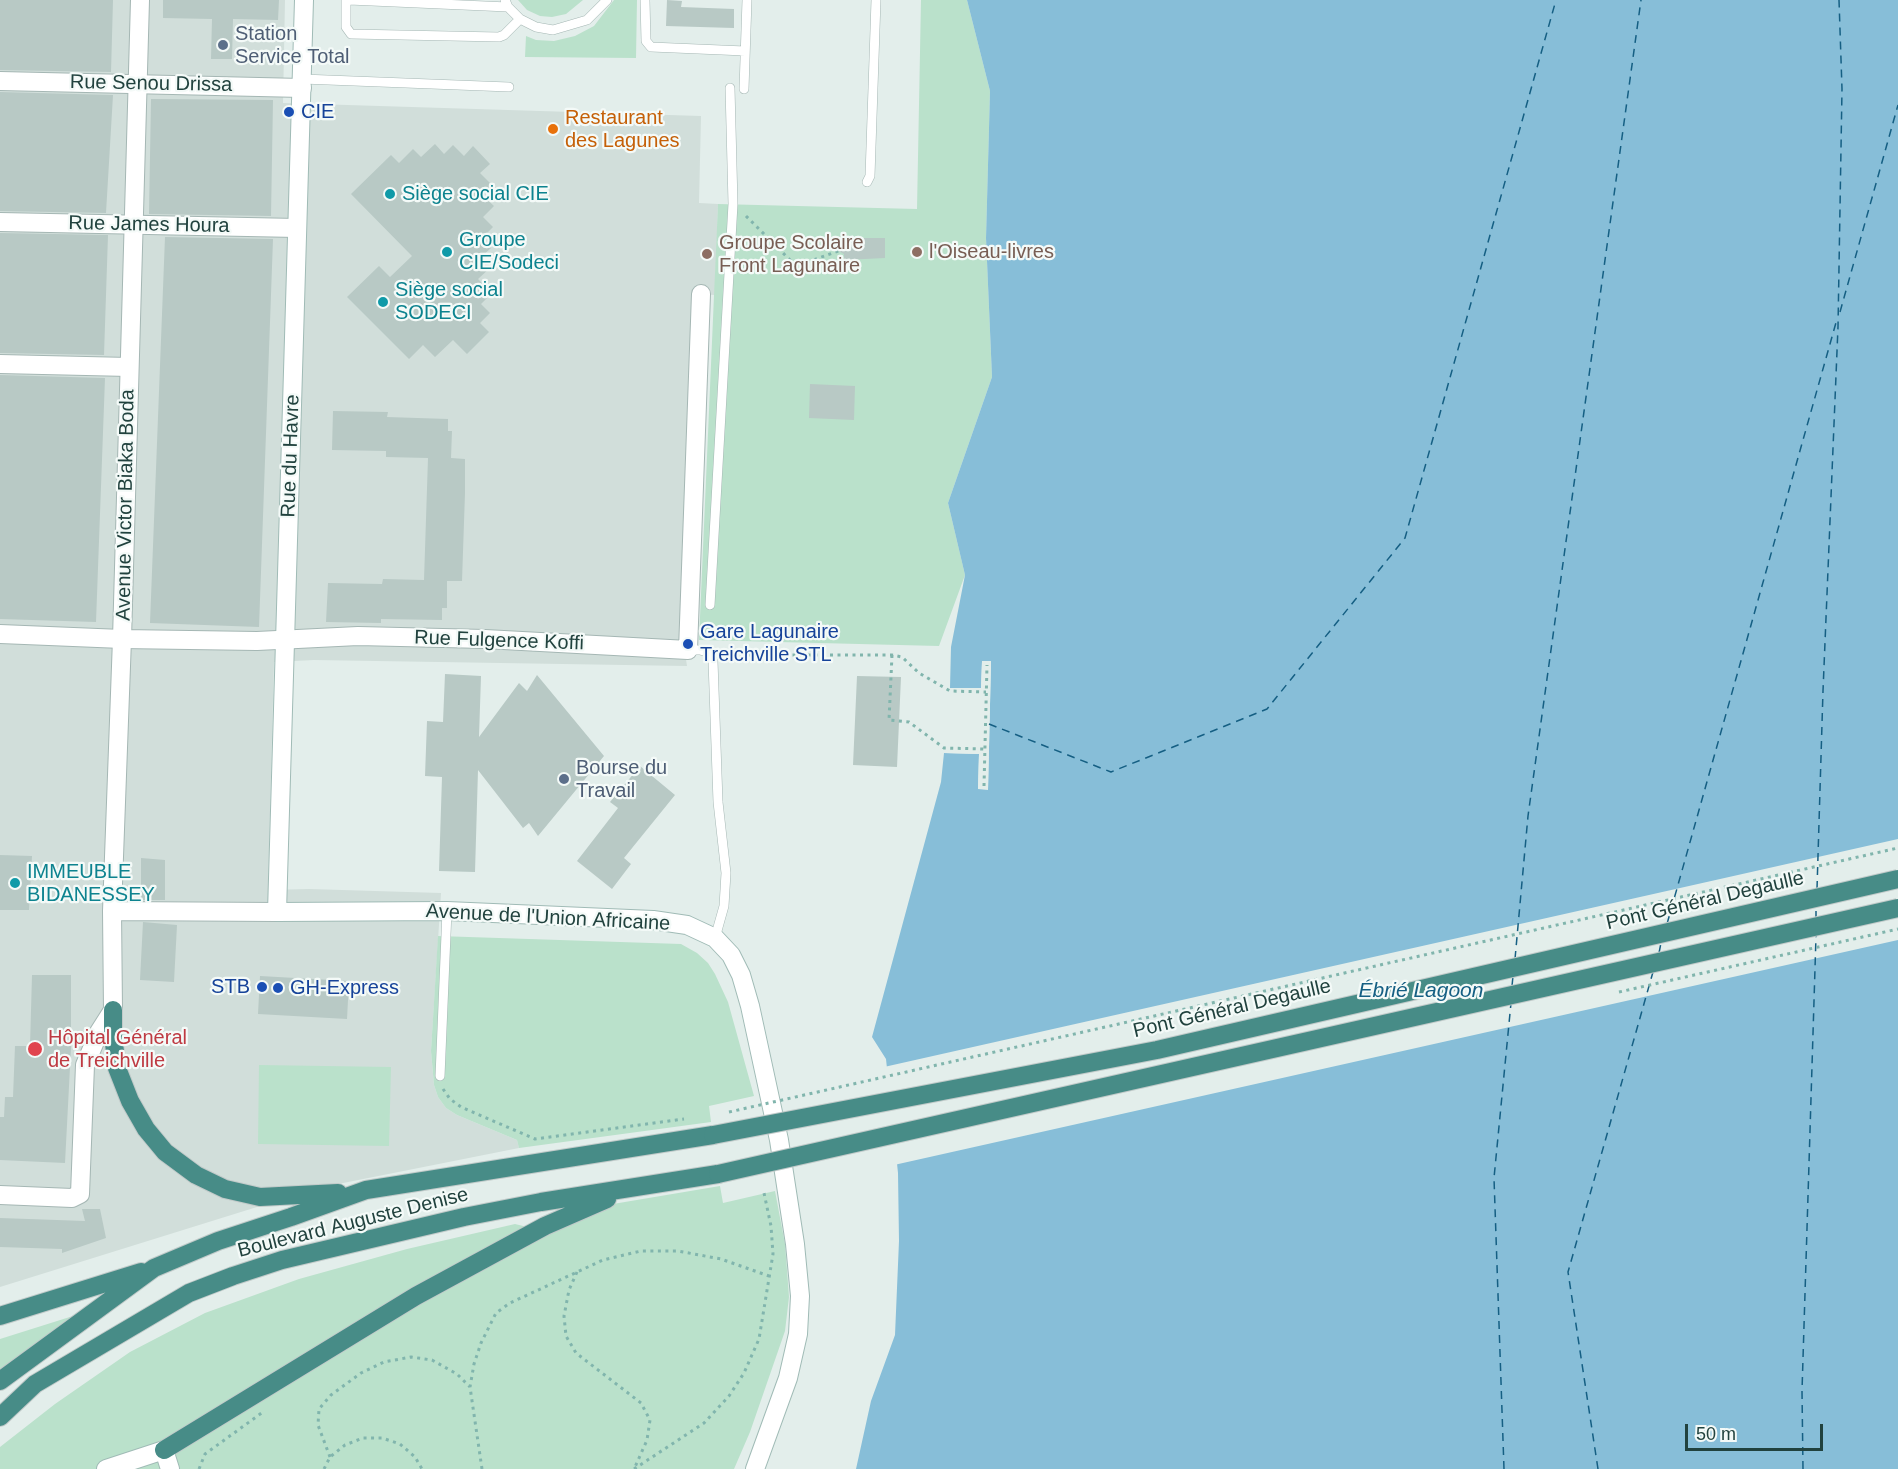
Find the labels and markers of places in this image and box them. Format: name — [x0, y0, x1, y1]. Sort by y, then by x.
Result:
place label: Station Service Total — [235, 22, 349, 69]
marker: Station Service Total — [216, 38, 230, 52]
place label: CIE — [301, 100, 334, 124]
marker: CIE — [282, 105, 296, 119]
place label: Restaurant des Lagunes — [565, 106, 680, 153]
marker: Restaurant des Lagunes — [546, 122, 560, 136]
place label: Siège social CIE — [402, 182, 549, 206]
marker: Siège social CIE — [383, 187, 397, 201]
place label: Groupe CIE/Sodeci — [459, 228, 559, 275]
place label: Groupe Scolaire Front Lagunaire — [719, 231, 864, 278]
place label: l'Oiseau-livres — [929, 240, 1054, 264]
marker: Groupe CIE/Sodeci — [440, 245, 454, 259]
marker: l'Oiseau-livres — [910, 245, 924, 259]
marker: Groupe Scolaire Front Lagunaire — [700, 247, 714, 261]
place label: Siège social SODECI — [395, 278, 503, 325]
marker: Siège social SODECI — [376, 295, 390, 309]
place label: Gare Lagunaire Treichville STL — [700, 620, 839, 667]
marker: Gare Lagunaire Treichville STL — [681, 637, 695, 651]
place label: Bourse du Travail — [576, 756, 667, 803]
marker: Bourse du Travail — [557, 772, 571, 786]
place label: IMMEUBLE BIDANESSEY — [27, 860, 155, 907]
marker: IMMEUBLE BIDANESSEY — [8, 876, 22, 890]
place label: STB — [211, 975, 250, 999]
place label: GH-Express — [290, 976, 399, 1000]
marker: STB — [255, 980, 269, 994]
marker: GH-Express — [271, 981, 285, 995]
place label: Hôpital Général de Treichville — [48, 1026, 187, 1073]
marker: Hôpital Général de Treichville — [26, 1040, 44, 1058]

